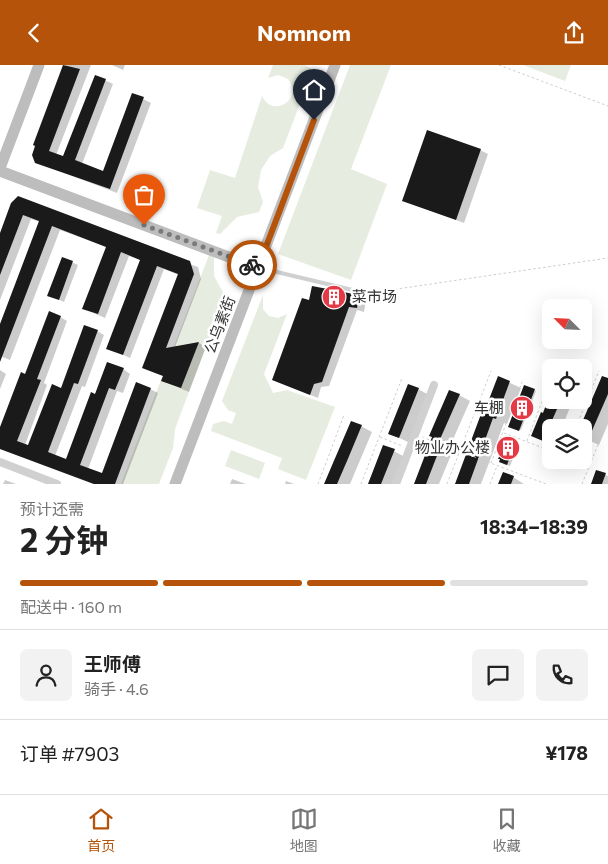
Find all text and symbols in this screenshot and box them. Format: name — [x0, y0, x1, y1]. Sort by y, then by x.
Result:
icon: back — [20, 19, 48, 47]
text: Nomnom — [257, 19, 351, 46]
icon: share — [560, 19, 588, 47]
pin — [293, 69, 335, 120]
icon: home — [300, 76, 328, 104]
pin — [123, 174, 165, 225]
icon: bag — [130, 181, 158, 209]
courier — [227, 240, 277, 290]
icon: bike — [238, 251, 266, 279]
building icon: 菜市场 — [321, 284, 347, 310]
place label: 菜市场 — [352, 287, 397, 305]
street label: 公乌素街 — [200, 293, 238, 356]
north arrow — [542, 299, 592, 349]
map controls — [542, 299, 592, 469]
button: locate — [542, 359, 592, 409]
building icon: 车棚 — [509, 395, 535, 421]
place label: 车棚 — [474, 398, 504, 416]
button: layers — [542, 419, 592, 469]
building icon: 物业办公楼 — [495, 435, 521, 461]
place label: 物业办公楼 — [415, 438, 490, 456]
text: 预计还需 — [20, 499, 84, 518]
text: 18:34–18:39 — [480, 515, 588, 538]
text: 2 分钟 — [20, 519, 108, 559]
text: 配送中 · 160 m — [20, 597, 122, 616]
button: person — [20, 649, 72, 701]
button: chat — [472, 649, 524, 701]
button: phone — [536, 649, 588, 701]
text: 王师傅 — [84, 652, 141, 675]
text: 骑手 · 4.6 — [84, 679, 149, 698]
text: ¥178 — [545, 741, 588, 764]
text: 订单 #7903 — [20, 742, 119, 765]
tab: 首页 — [87, 805, 115, 855]
tab: 地图 — [290, 805, 318, 855]
tab: 收藏 — [493, 805, 521, 855]

